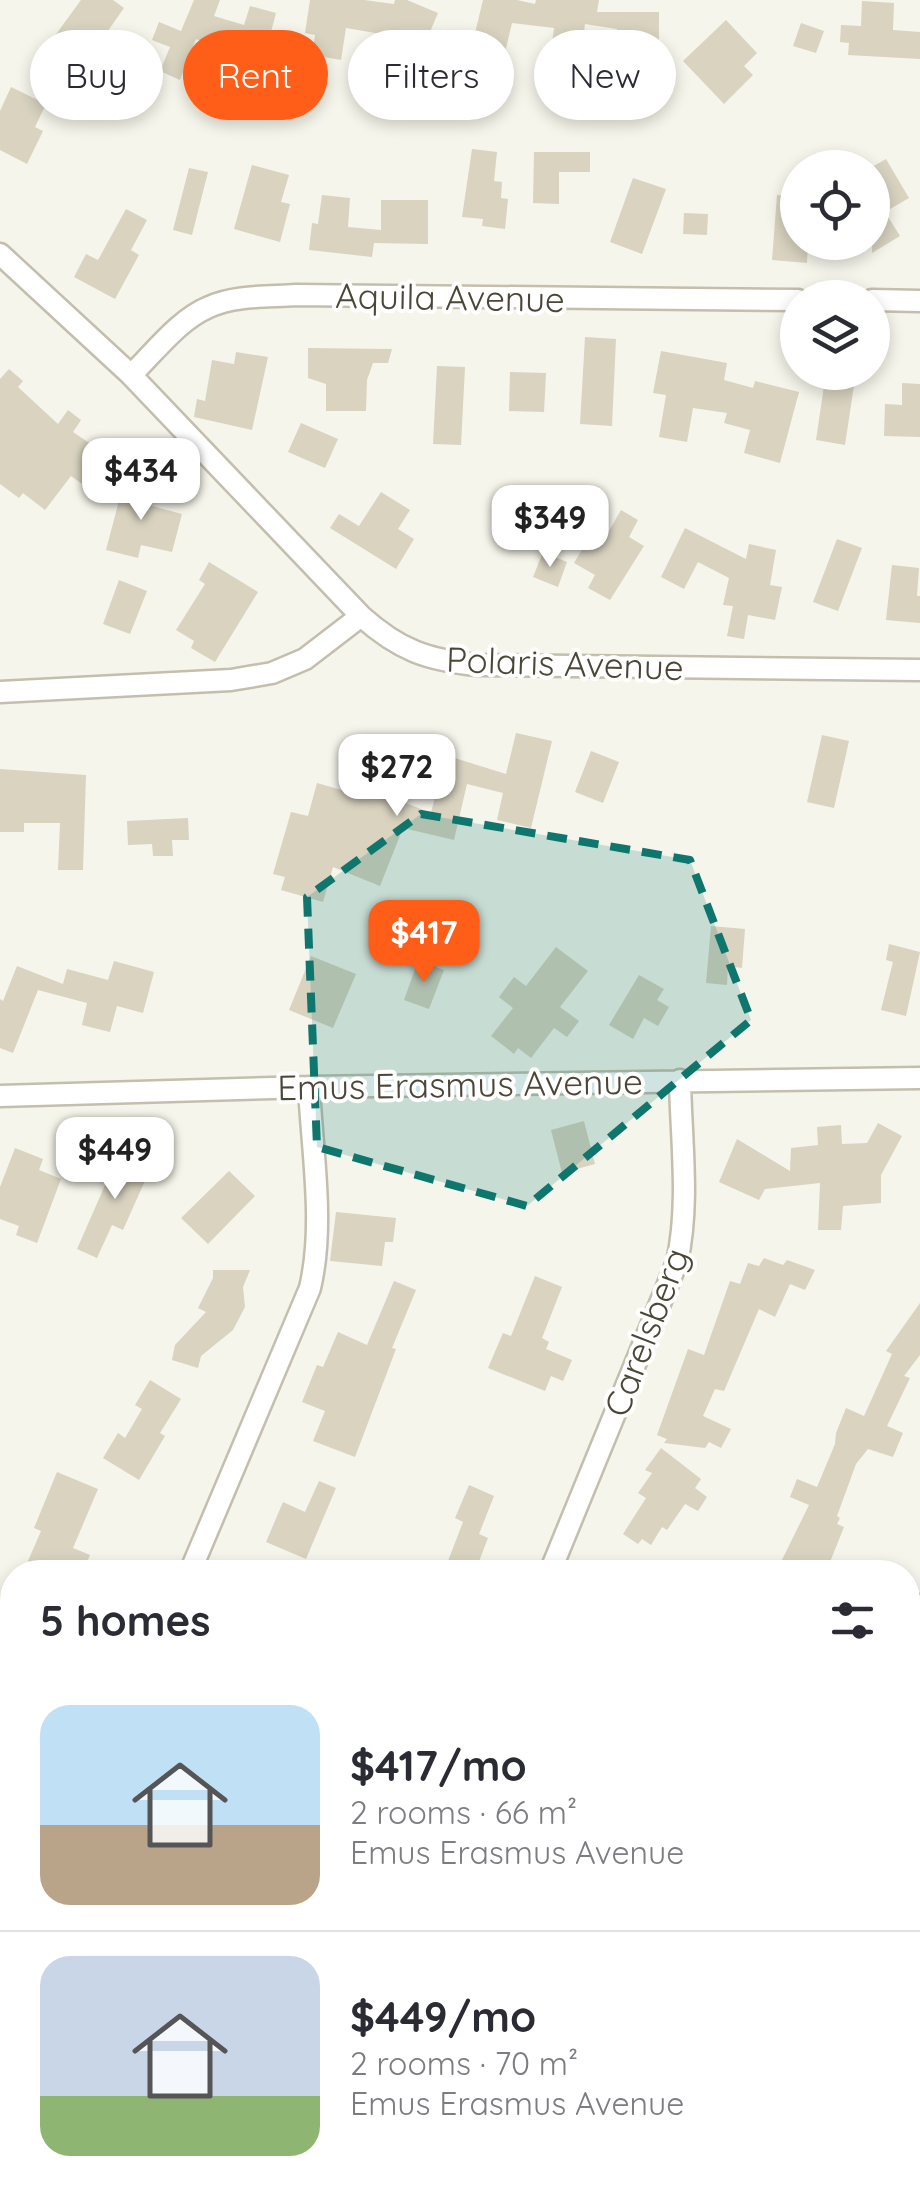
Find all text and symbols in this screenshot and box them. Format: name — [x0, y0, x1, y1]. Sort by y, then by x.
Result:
chip: Buy — [30, 30, 163, 120]
chip: Rent — [183, 30, 328, 120]
chip: Filters — [348, 30, 514, 120]
chip: New — [534, 30, 676, 120]
map controls — [780, 150, 890, 390]
button: locate — [780, 150, 890, 260]
street label: Aquila Avenue — [335, 273, 565, 321]
button: layers — [780, 280, 890, 390]
pin: $434 — [82, 438, 200, 523]
text: $434 — [104, 450, 178, 490]
pin: $349 — [491, 485, 609, 570]
text: $349 — [514, 497, 586, 537]
street label: Polaris Avenue — [446, 637, 684, 689]
pin: $272 — [338, 734, 456, 819]
text: $272 — [360, 746, 434, 786]
pin: $417 — [365, 900, 483, 985]
text: $417 — [391, 912, 457, 952]
street label: Emus Erasmus Avenue — [277, 1059, 643, 1109]
pin: $449 — [56, 1117, 174, 1202]
text: $449 — [78, 1129, 152, 1169]
street label: Carelsberg — [594, 1242, 698, 1422]
icon: filters — [825, 1593, 880, 1648]
text: 5 homes — [40, 1594, 211, 1647]
text: $417/mo — [350, 1739, 527, 1792]
icon: home — [120, 1745, 240, 1865]
text: 2 rooms · 66 m² — [350, 1792, 577, 1832]
text: Emus Erasmus Avenue — [350, 1832, 684, 1872]
text: $449/mo — [350, 1990, 536, 2043]
icon: home — [120, 1996, 240, 2116]
text: 2 rooms · 70 m² — [350, 2043, 578, 2083]
text: Emus Erasmus Avenue — [350, 2083, 684, 2123]

